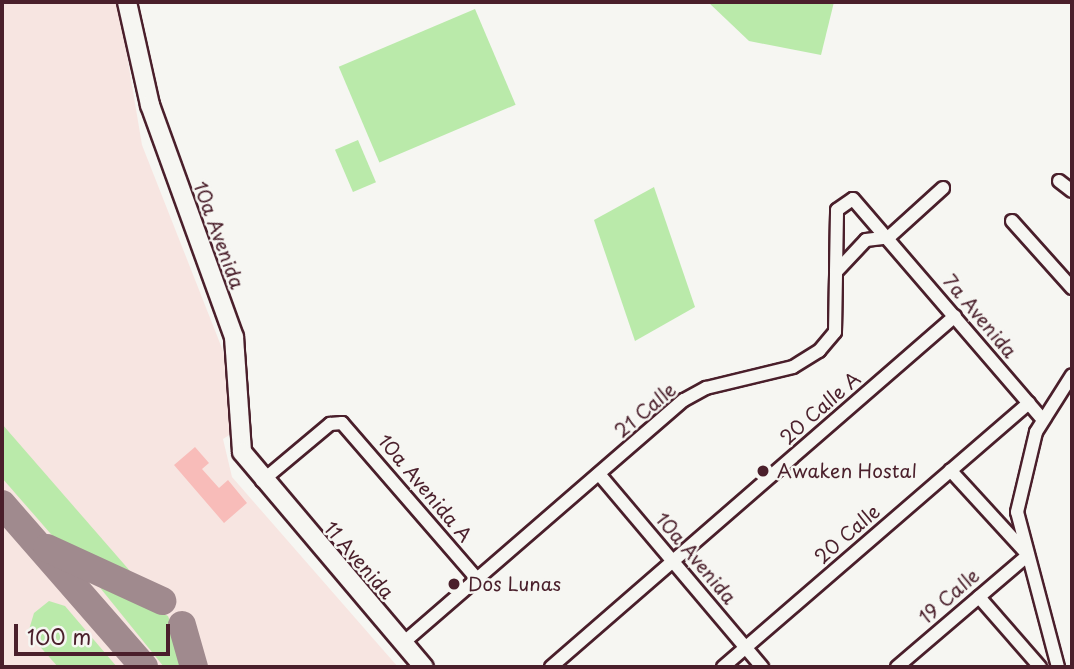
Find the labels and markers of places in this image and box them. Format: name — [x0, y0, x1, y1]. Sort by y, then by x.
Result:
place label: Awaken Hostal — [777, 460, 918, 482]
marker: Awaken Hostal — [755, 463, 771, 479]
place label: Dos Lunas — [468, 573, 562, 595]
marker: Dos Lunas — [446, 576, 462, 592]

